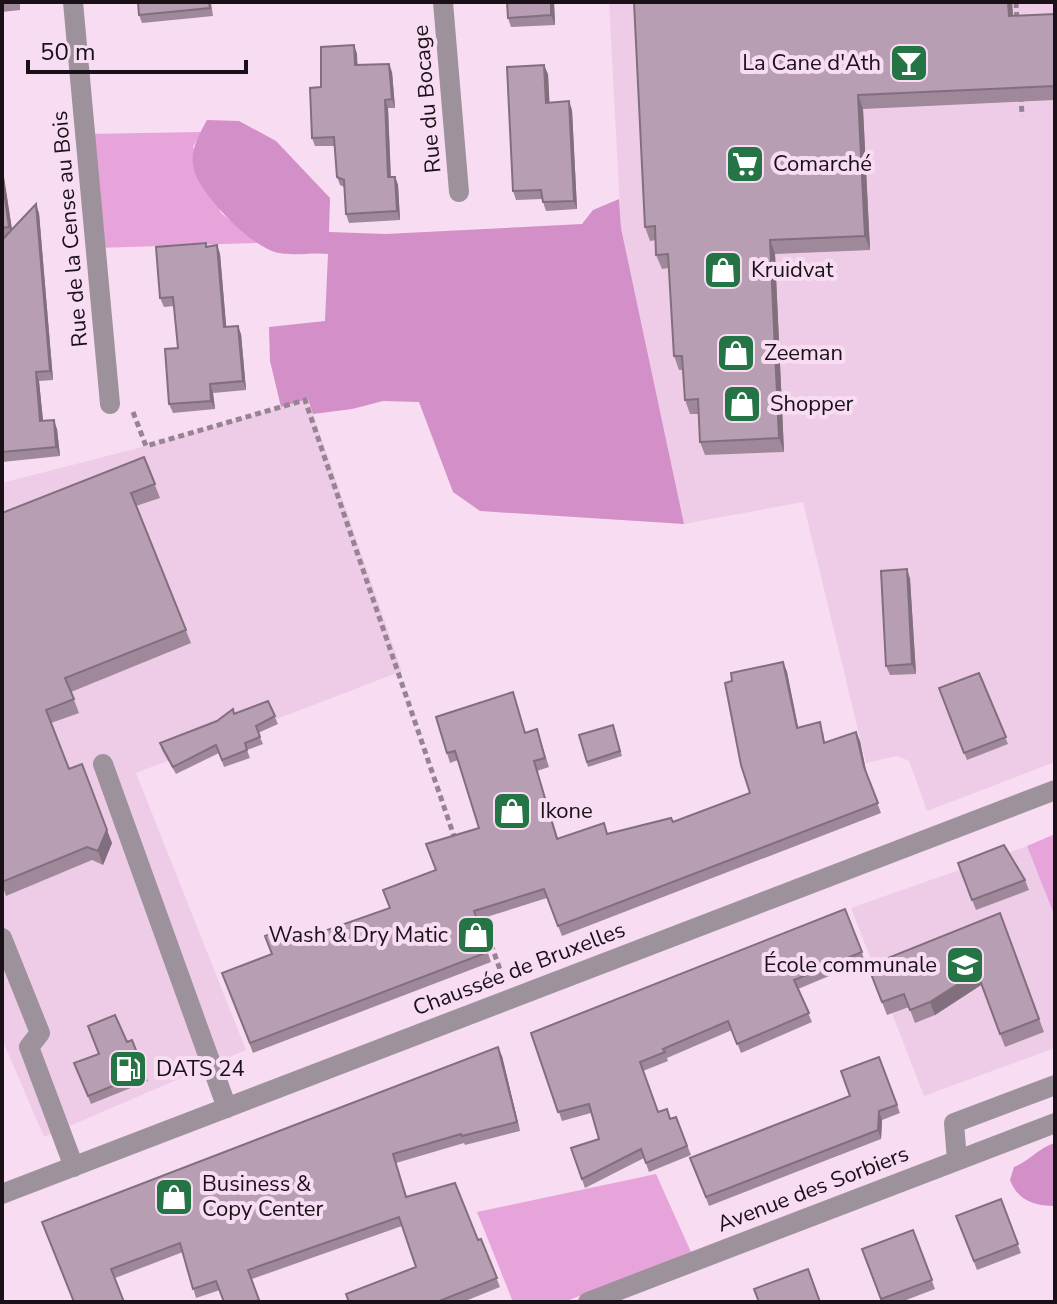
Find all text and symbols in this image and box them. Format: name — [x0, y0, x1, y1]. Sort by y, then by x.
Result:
scale bar — [28, 24, 246, 74]
street label: Rue du Bocage — [406, 24, 448, 174]
text: 50 m — [40, 36, 96, 68]
bar icon: La Cane d'Ath — [888, 42, 930, 84]
place label: La Cane d'Ath — [742, 48, 881, 78]
street label: Rue de la Cense au Bois — [45, 110, 95, 348]
supermarket icon: Comarché — [724, 143, 766, 185]
place label: Comarché — [773, 149, 872, 179]
shop icon: Kruidvat — [702, 249, 744, 291]
place label: Kruidvat — [751, 255, 834, 285]
shop icon: Zeeman — [715, 332, 757, 374]
place label: Zeeman — [764, 338, 843, 368]
shop icon: Shopper — [721, 383, 763, 425]
place label: Shopper — [770, 389, 854, 419]
shop icon: Ikone — [491, 790, 533, 832]
place label: Ikone — [540, 796, 593, 826]
shop icon: Wash & Dry Matic — [455, 914, 497, 956]
street label: Chaussée de Bruxelles — [409, 915, 629, 1023]
place label: Wash & Dry Matic — [268, 920, 448, 950]
school or university icon: École communale — [944, 944, 986, 986]
place label: École communale — [764, 950, 937, 980]
fuel station icon: DATS 24 — [107, 1048, 149, 1090]
place label: DATS 24 — [156, 1054, 245, 1084]
street label: Avenue des Sorbiers — [713, 1139, 913, 1239]
place label: Business & Copy Center — [202, 1169, 323, 1224]
shop icon: Business & Copy Center — [153, 1176, 195, 1218]

